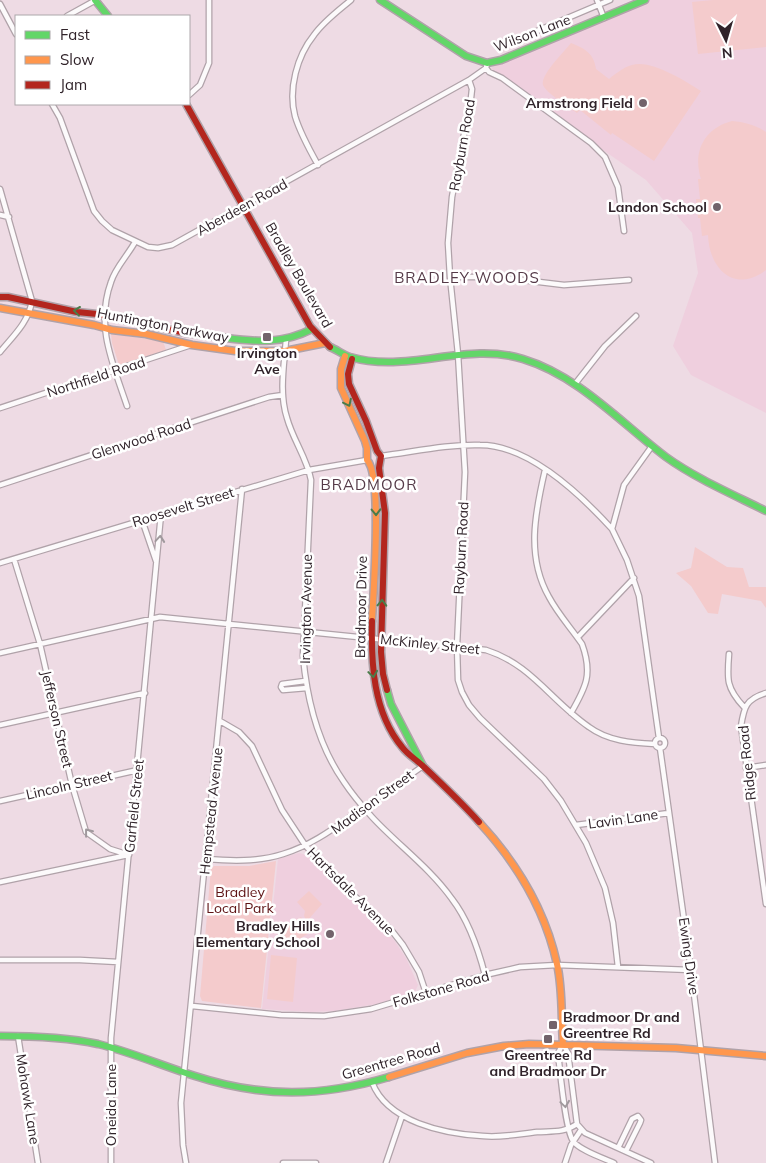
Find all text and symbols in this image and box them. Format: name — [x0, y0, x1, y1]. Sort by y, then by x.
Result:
street label: Wilson Lane — [491, 10, 573, 56]
legend — [15, 15, 190, 105]
north arrow — [701, 15, 751, 65]
text: Fast — [60, 25, 90, 44]
text: N — [721, 44, 733, 62]
text: Slow — [60, 50, 94, 69]
text: Jam — [60, 75, 87, 94]
place label: Armstrong Field — [526, 94, 633, 112]
marker: Armstrong Field — [637, 97, 649, 109]
street label: Rayburn Road — [445, 98, 479, 192]
street label: Aberdeen Road — [193, 175, 291, 239]
place label: Landon School — [608, 198, 707, 216]
marker: Landon School — [711, 201, 723, 213]
street label: Bradley Boulevard — [261, 219, 337, 331]
district label: BRADLEY WOODS — [394, 268, 540, 287]
street label: Huntington Parkway — [96, 303, 231, 347]
one-way arrow — [73, 306, 81, 317]
marker: Irvington Ave — [261, 331, 273, 343]
place label: Irvington Ave — [237, 344, 297, 378]
street label: Northfield Road — [45, 353, 147, 401]
one-way arrow — [342, 398, 352, 407]
street label: Glenwood Road — [89, 414, 193, 464]
district label: BRADMOOR — [320, 475, 418, 494]
street label: Roosevelt Street — [130, 483, 236, 531]
street label: Rayburn Road — [450, 501, 472, 595]
one-way arrow — [370, 508, 381, 516]
one-way arrow — [154, 535, 165, 543]
street label: Irvington Avenue — [296, 554, 316, 664]
street label: Bradmoor Drive — [351, 556, 371, 658]
one-way arrow — [377, 599, 388, 607]
street label: McKinley Street — [379, 630, 481, 658]
street label: Jefferson Street — [37, 669, 77, 770]
one-way arrow — [367, 670, 378, 678]
street label: Ridge Road — [734, 725, 760, 801]
street label: Hempstead Avenue — [195, 747, 227, 875]
street label: Garfield Street — [120, 758, 148, 854]
street label: Lincoln Street — [24, 766, 114, 804]
street label: Madison Street — [327, 766, 417, 838]
street label: Lavin Lane — [587, 805, 659, 833]
one-way arrow — [85, 828, 94, 837]
street label: Hartsdale Avenue — [303, 843, 399, 939]
park label: Bradley Local Park — [206, 883, 274, 917]
street label: Ewing Drive — [675, 916, 703, 996]
place label: Bradley Hills Elementary School — [196, 917, 320, 951]
marker: Bradley Hills Elementary School — [324, 928, 336, 940]
street label: Folkstone Road — [391, 967, 491, 1011]
place label: Bradmoor Dr and Greentree Rd — [563, 1008, 680, 1042]
marker: Bradmoor Dr and Greentree Rd — [547, 1019, 559, 1031]
marker: Greentree Rd and Bradmoor Dr — [542, 1033, 554, 1045]
street label: Greentree Road — [340, 1038, 442, 1084]
place label: Greentree Rd and Bradmoor Dr — [490, 1046, 607, 1080]
street label: Mohawk Lane — [12, 1052, 44, 1146]
street label: Oneida Lane — [102, 1064, 120, 1146]
one-way arrow — [559, 1100, 570, 1108]

